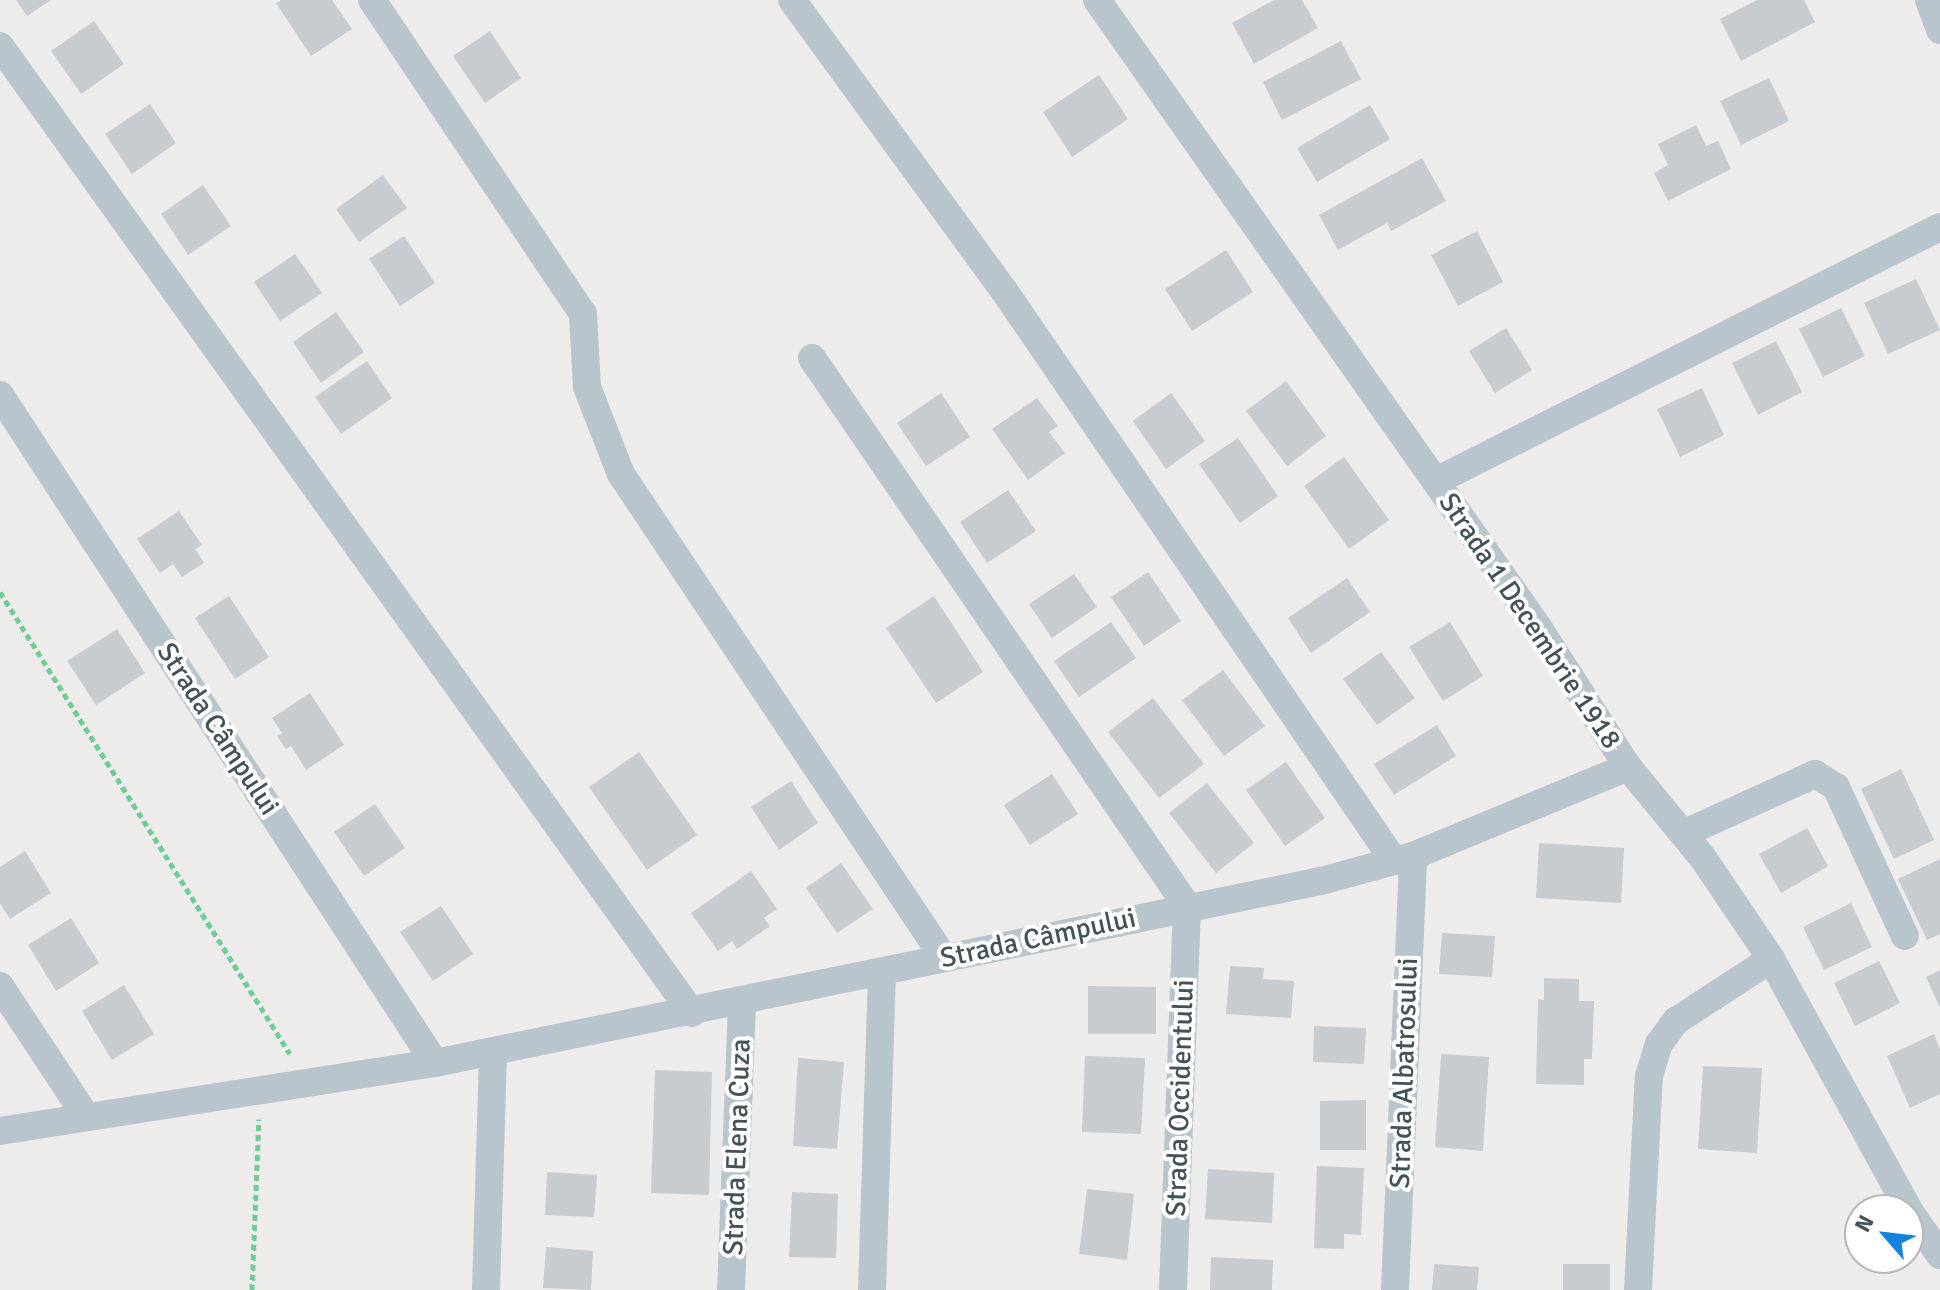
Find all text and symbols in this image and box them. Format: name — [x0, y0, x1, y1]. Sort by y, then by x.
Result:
street label: Strada 1 Decembrie 1918 — [1432, 487, 1628, 755]
street label: Strada Câmpului — [150, 636, 286, 822]
street label: Strada Câmpului — [937, 901, 1139, 975]
street label: Strada Albatrosului — [1383, 957, 1425, 1189]
street label: Strada Occidentului — [1159, 979, 1201, 1217]
street label: Strada Elena Cuza — [716, 1038, 758, 1256]
north arrow — [1844, 1194, 1924, 1274]
text: N — [1849, 1210, 1880, 1237]

